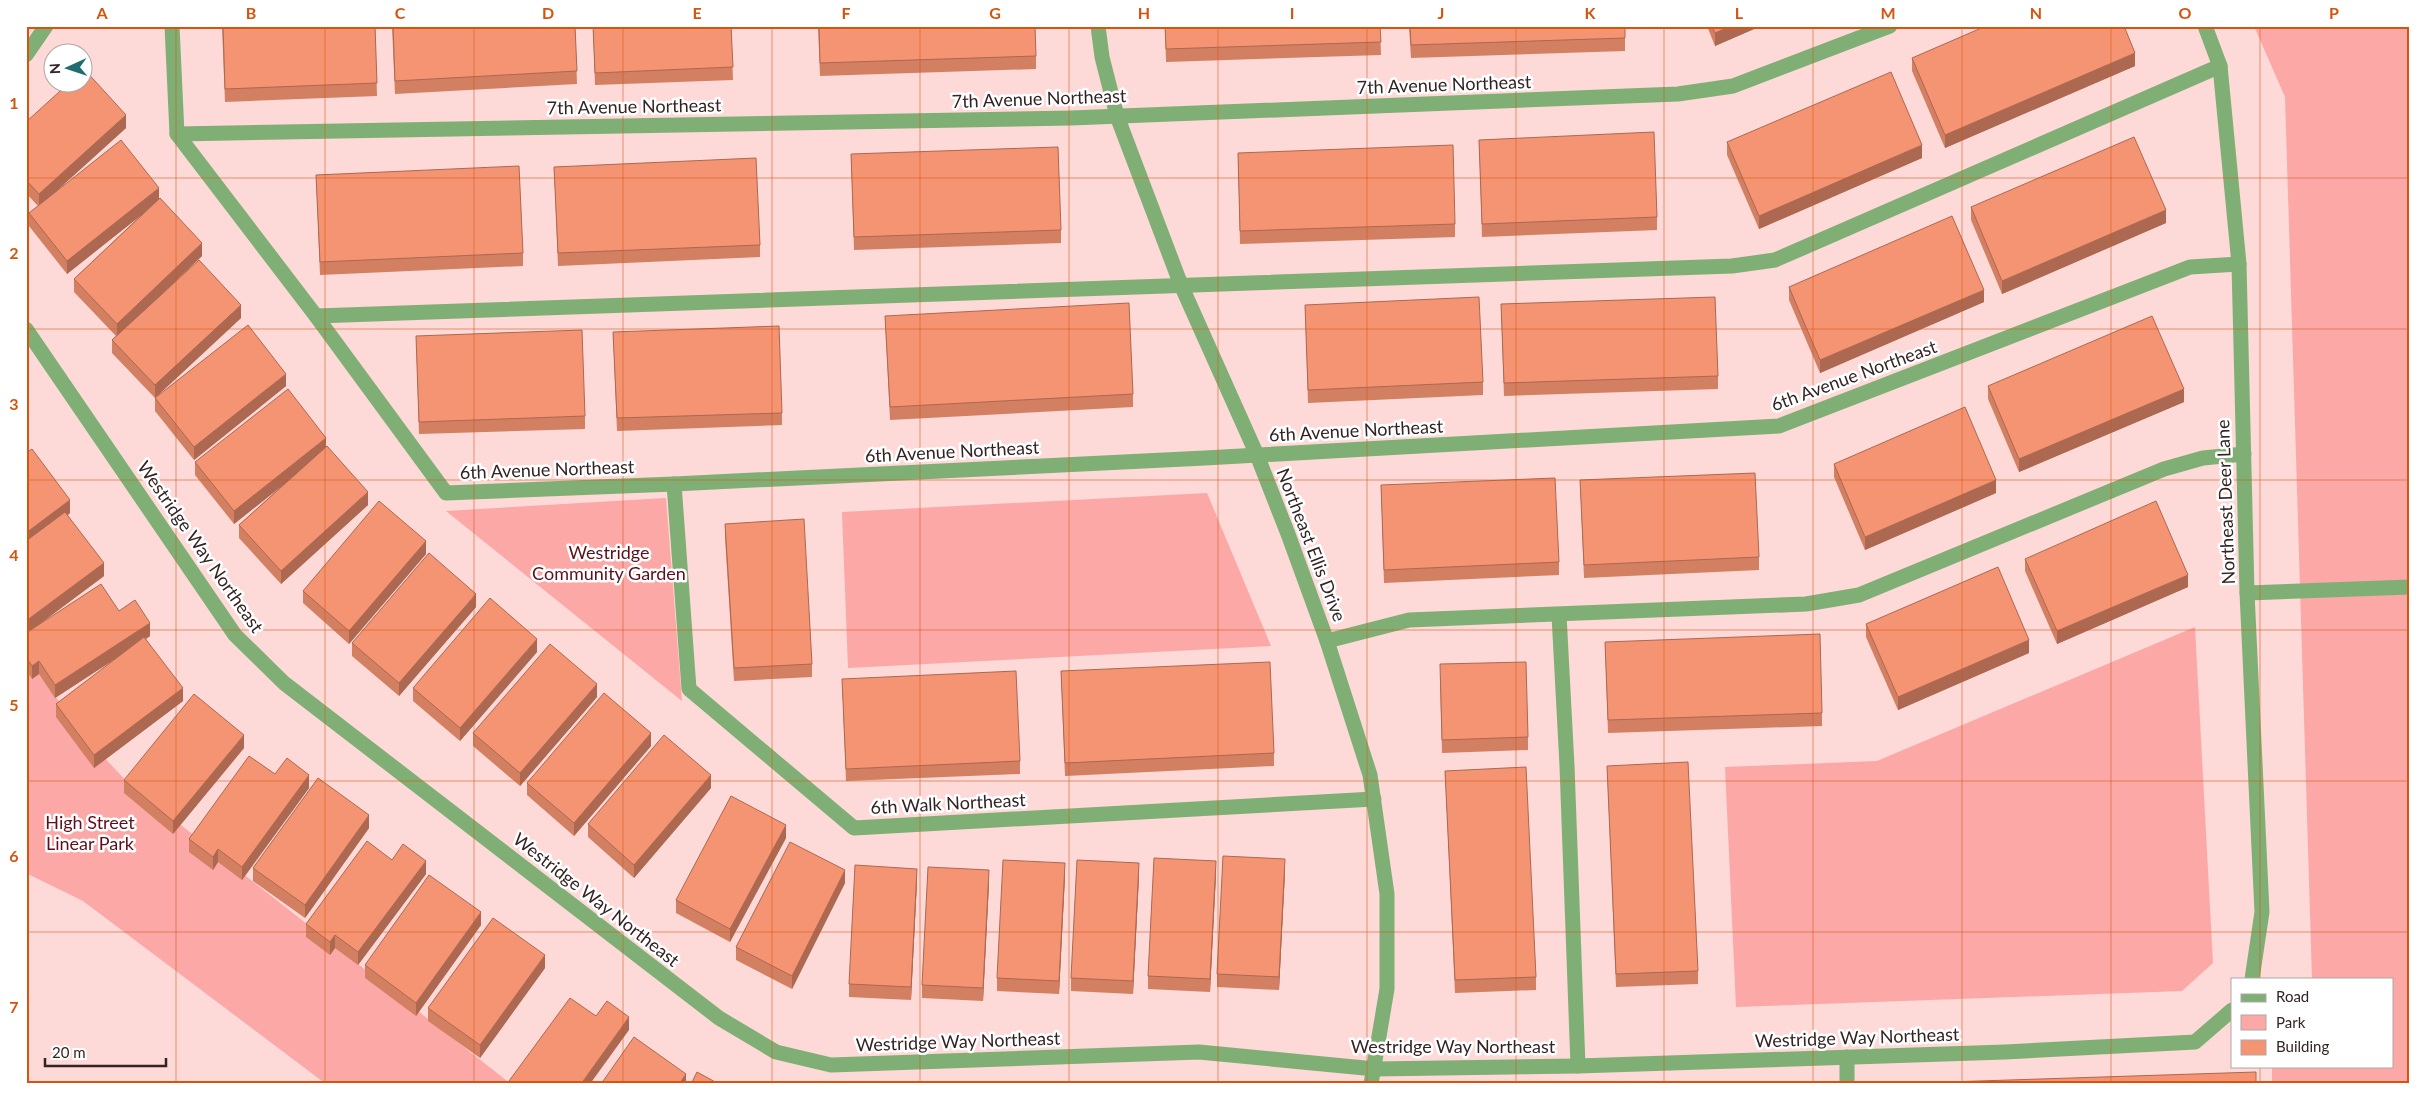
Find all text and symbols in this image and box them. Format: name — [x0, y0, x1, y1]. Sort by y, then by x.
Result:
text: A — [95, 3, 108, 22]
text: B — [246, 3, 256, 22]
text: C — [395, 3, 406, 22]
text: D — [542, 3, 554, 22]
text: E — [692, 3, 702, 22]
text: F — [841, 3, 851, 22]
text: G — [989, 3, 1001, 22]
text: H — [1138, 3, 1150, 22]
text: I — [1290, 3, 1294, 22]
text: J — [1438, 3, 1444, 22]
text: K — [1585, 3, 1597, 22]
text: L — [1735, 3, 1744, 22]
text: M — [1880, 3, 1896, 22]
text: N — [2030, 3, 2042, 22]
text: O — [2179, 3, 2192, 22]
text: P — [2329, 3, 2339, 22]
north arrow — [42, 42, 92, 92]
text: N — [46, 63, 63, 75]
street label: 7th Avenue Northeast — [1356, 70, 1532, 98]
street label: 7th Avenue Northeast — [951, 84, 1127, 112]
text: 1 — [9, 93, 19, 112]
street label: 7th Avenue Northeast — [547, 93, 722, 119]
text: 2 — [9, 243, 19, 262]
street label: 6th Avenue Northeast — [1768, 335, 1940, 415]
text: 3 — [9, 394, 19, 413]
street label: 6th Avenue Northeast — [1268, 414, 1444, 446]
street label: Northeast Deer Lane — [2211, 419, 2239, 585]
street label: 6th Avenue Northeast — [864, 435, 1040, 467]
street label: 6th Avenue Northeast — [459, 455, 635, 483]
street label: Westridge Way Northeast — [133, 456, 269, 637]
street label: Northeast Ellis Drive — [1273, 465, 1351, 624]
park label: Westridge Community Garden — [532, 541, 686, 584]
text: 4 — [9, 545, 19, 564]
text: 5 — [9, 695, 19, 714]
street label: 6th Walk Northeast — [870, 788, 1027, 818]
park label: High Street Linear Park — [45, 811, 135, 854]
street label: Westridge Way Northeast — [509, 828, 684, 971]
text: 6 — [9, 846, 19, 865]
legend — [2231, 978, 2394, 1068]
text: Road — [2276, 987, 2309, 1005]
text: 7 — [9, 997, 19, 1016]
text: Park — [2276, 1013, 2306, 1031]
street label: Westridge Way Northeast — [1754, 1022, 1960, 1052]
street label: Westridge Way Northeast — [855, 1026, 1061, 1056]
scale bar — [45, 1035, 166, 1067]
street label: Westridge Way Northeast — [1351, 1035, 1556, 1057]
text: Building — [2276, 1037, 2329, 1055]
text: 20 m — [52, 1043, 86, 1061]

